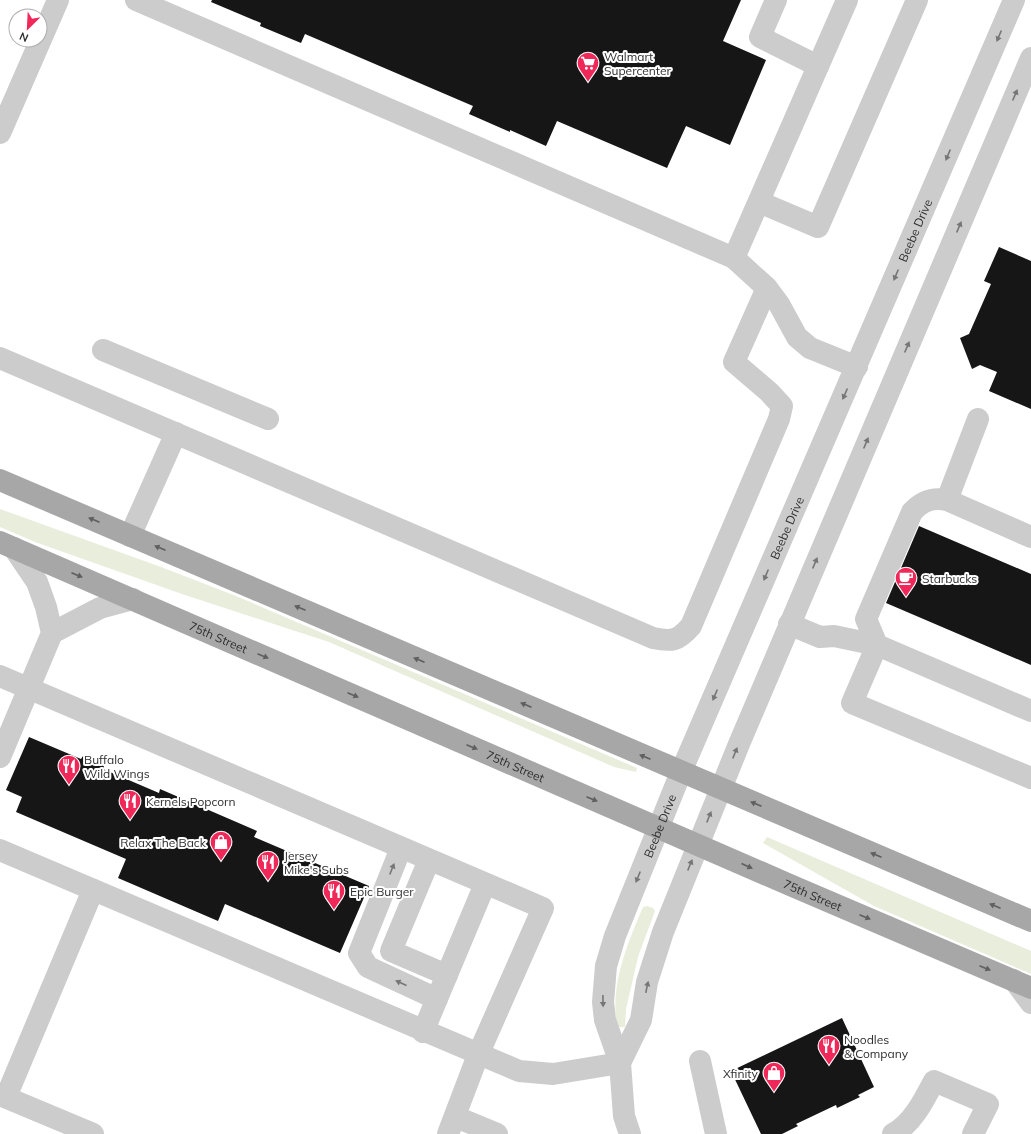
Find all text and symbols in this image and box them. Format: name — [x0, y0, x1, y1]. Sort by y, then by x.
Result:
north arrow — [8, 8, 48, 48]
text: N — [17, 29, 31, 45]
one-way arrow — [996, 30, 1002, 41]
place label: Walmart Supercenter — [604, 49, 671, 78]
supermarket icon: Walmart Supercenter — [575, 50, 601, 83]
one-way arrow — [1013, 88, 1019, 100]
one-way arrow — [944, 150, 950, 162]
street label: Beebe Drive — [895, 196, 935, 264]
one-way arrow — [956, 222, 962, 233]
one-way arrow — [893, 269, 899, 281]
one-way arrow — [905, 340, 911, 352]
one-way arrow — [842, 389, 848, 400]
one-way arrow — [863, 438, 869, 449]
street label: Beebe Drive — [766, 494, 807, 562]
one-way arrow — [88, 517, 100, 523]
one-way arrow — [154, 545, 166, 552]
one-way arrow — [812, 557, 818, 568]
cafe icon: Starbucks — [893, 565, 919, 598]
one-way arrow — [763, 570, 769, 581]
place label: Starbucks — [922, 571, 977, 586]
one-way arrow — [71, 572, 82, 578]
one-way arrow — [293, 605, 305, 611]
street label: 75th Street — [187, 618, 250, 656]
one-way arrow — [258, 653, 269, 659]
one-way arrow — [413, 656, 425, 662]
one-way arrow — [711, 689, 717, 701]
one-way arrow — [348, 692, 359, 698]
one-way arrow — [520, 702, 532, 709]
one-way arrow — [467, 744, 478, 750]
street label: 75th Street — [484, 747, 547, 785]
one-way arrow — [732, 747, 738, 758]
place label: Buffalo Wild Wings — [84, 752, 150, 781]
restaurant icon: Buffalo Wild Wings — [56, 753, 82, 786]
one-way arrow — [640, 754, 651, 760]
restaurant icon: Kernels Popcorn — [117, 788, 143, 821]
street label: Beebe Drive — [640, 792, 679, 860]
place label: Kernels Popcorn — [146, 794, 236, 809]
one-way arrow — [586, 796, 598, 802]
one-way arrow — [750, 801, 761, 807]
one-way arrow — [707, 810, 713, 822]
shop icon: Relax The Back — [208, 829, 234, 862]
place label: Relax The Back — [120, 835, 207, 850]
place label: Jersey Mike's Subs — [284, 848, 349, 877]
restaurant icon: Jersey Mike's Subs — [255, 849, 281, 882]
one-way arrow — [870, 852, 881, 858]
one-way arrow — [688, 858, 694, 870]
one-way arrow — [390, 862, 396, 874]
one-way arrow — [741, 863, 752, 869]
one-way arrow — [635, 872, 641, 884]
street label: 75th Street — [781, 876, 844, 914]
restaurant icon: Epic Burger — [321, 878, 347, 911]
place label: Epic Burger — [350, 884, 414, 899]
one-way arrow — [990, 903, 1001, 909]
one-way arrow — [859, 914, 870, 920]
one-way arrow — [979, 965, 991, 971]
one-way arrow — [396, 980, 407, 986]
one-way arrow — [644, 981, 650, 993]
one-way arrow — [600, 995, 606, 1008]
place label: Noodles & Company — [844, 1032, 909, 1061]
restaurant icon: Noodles & Company — [816, 1033, 842, 1066]
shop icon: Xfinity — [761, 1060, 787, 1093]
place label: Xfinity — [723, 1066, 759, 1081]

